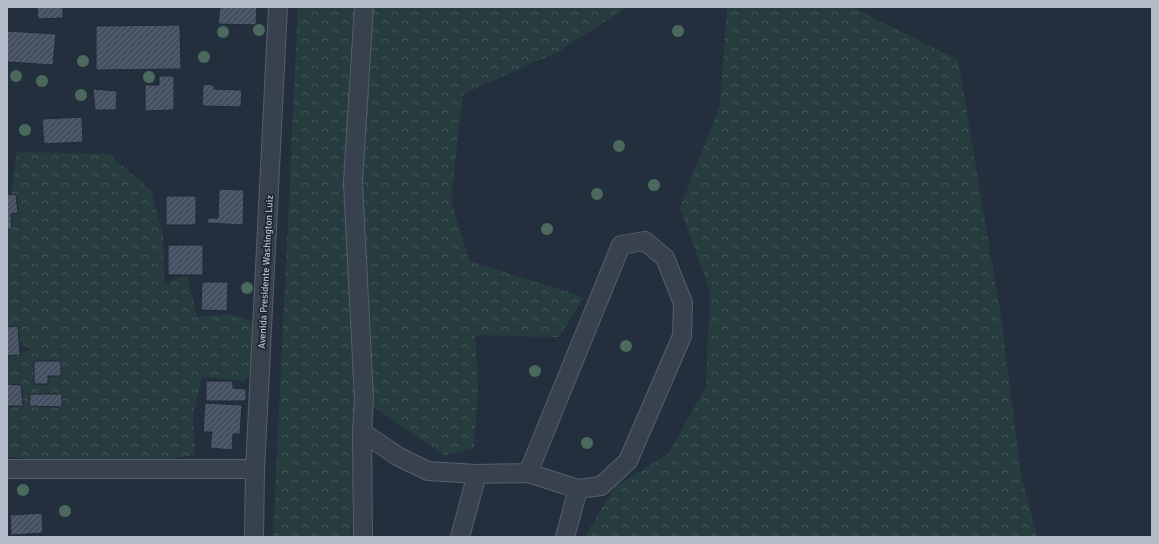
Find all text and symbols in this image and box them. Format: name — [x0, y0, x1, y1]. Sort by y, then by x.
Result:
street label: Avenida Presidente Washington Luiz — [256, 194, 276, 349]

